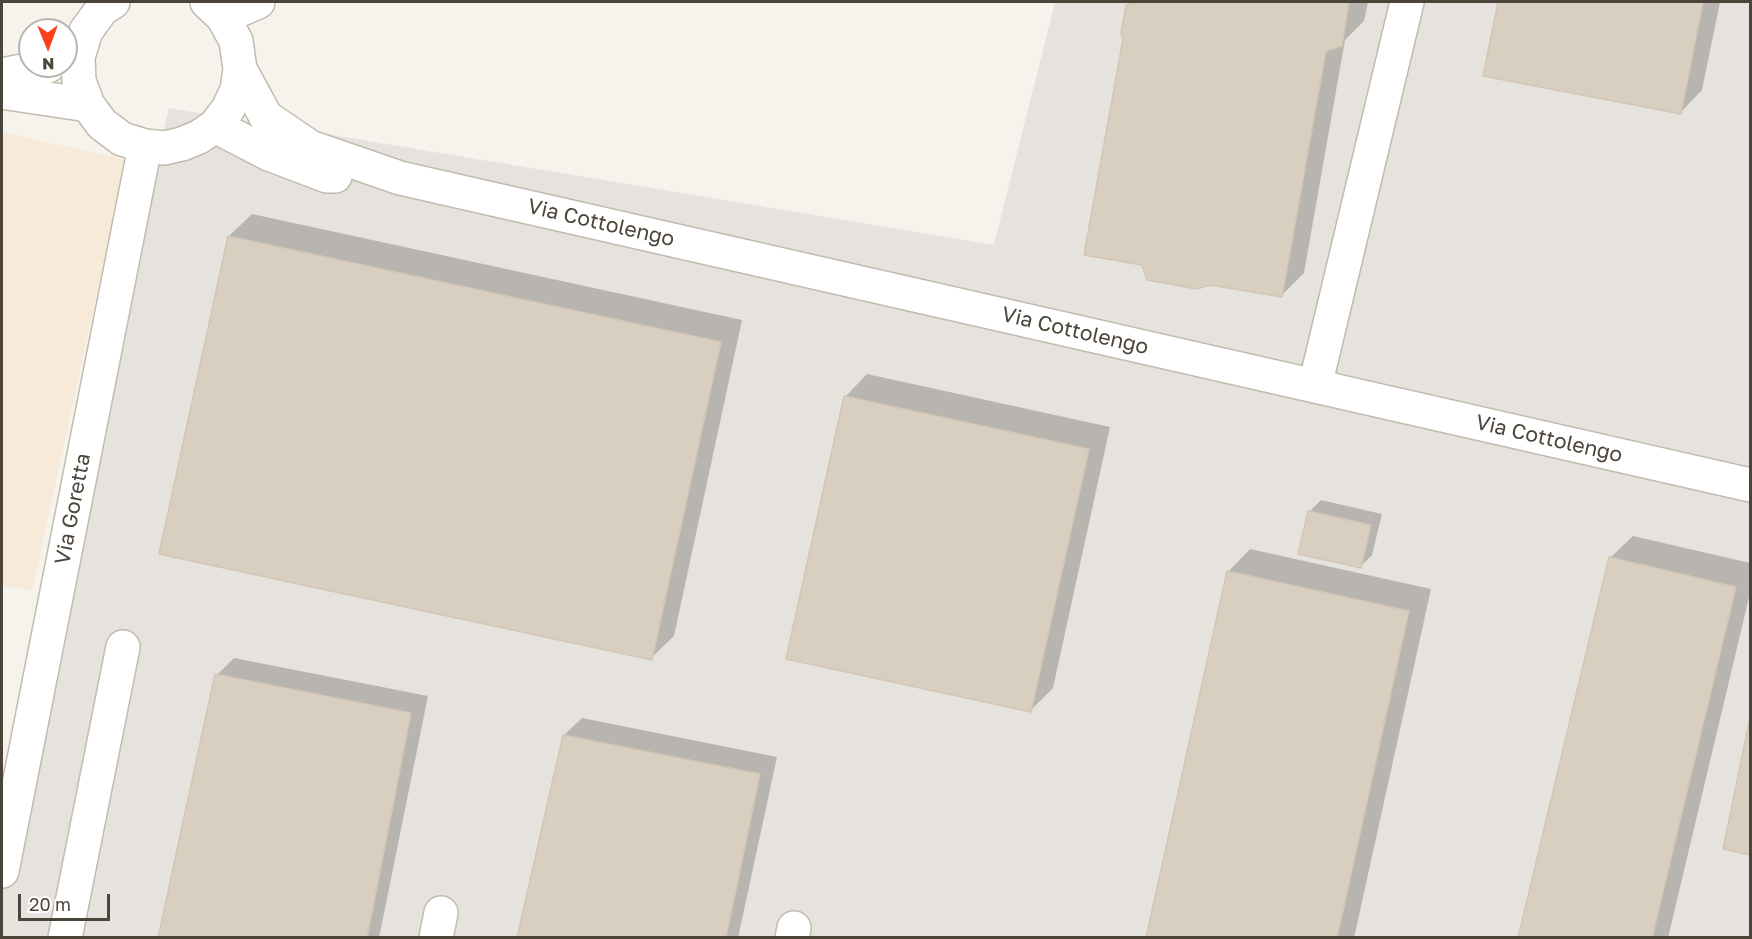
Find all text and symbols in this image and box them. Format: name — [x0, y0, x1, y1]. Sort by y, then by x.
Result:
north arrow — [18, 18, 78, 78]
text: N — [42, 54, 55, 74]
street label: Via Cottolengo — [525, 194, 677, 252]
street label: Via Cottolengo — [999, 302, 1151, 360]
street label: Via Cottolengo — [1473, 410, 1625, 468]
street label: Via Goretta — [50, 451, 96, 567]
scale bar — [21, 882, 112, 920]
text: 20 m — [29, 893, 71, 915]

